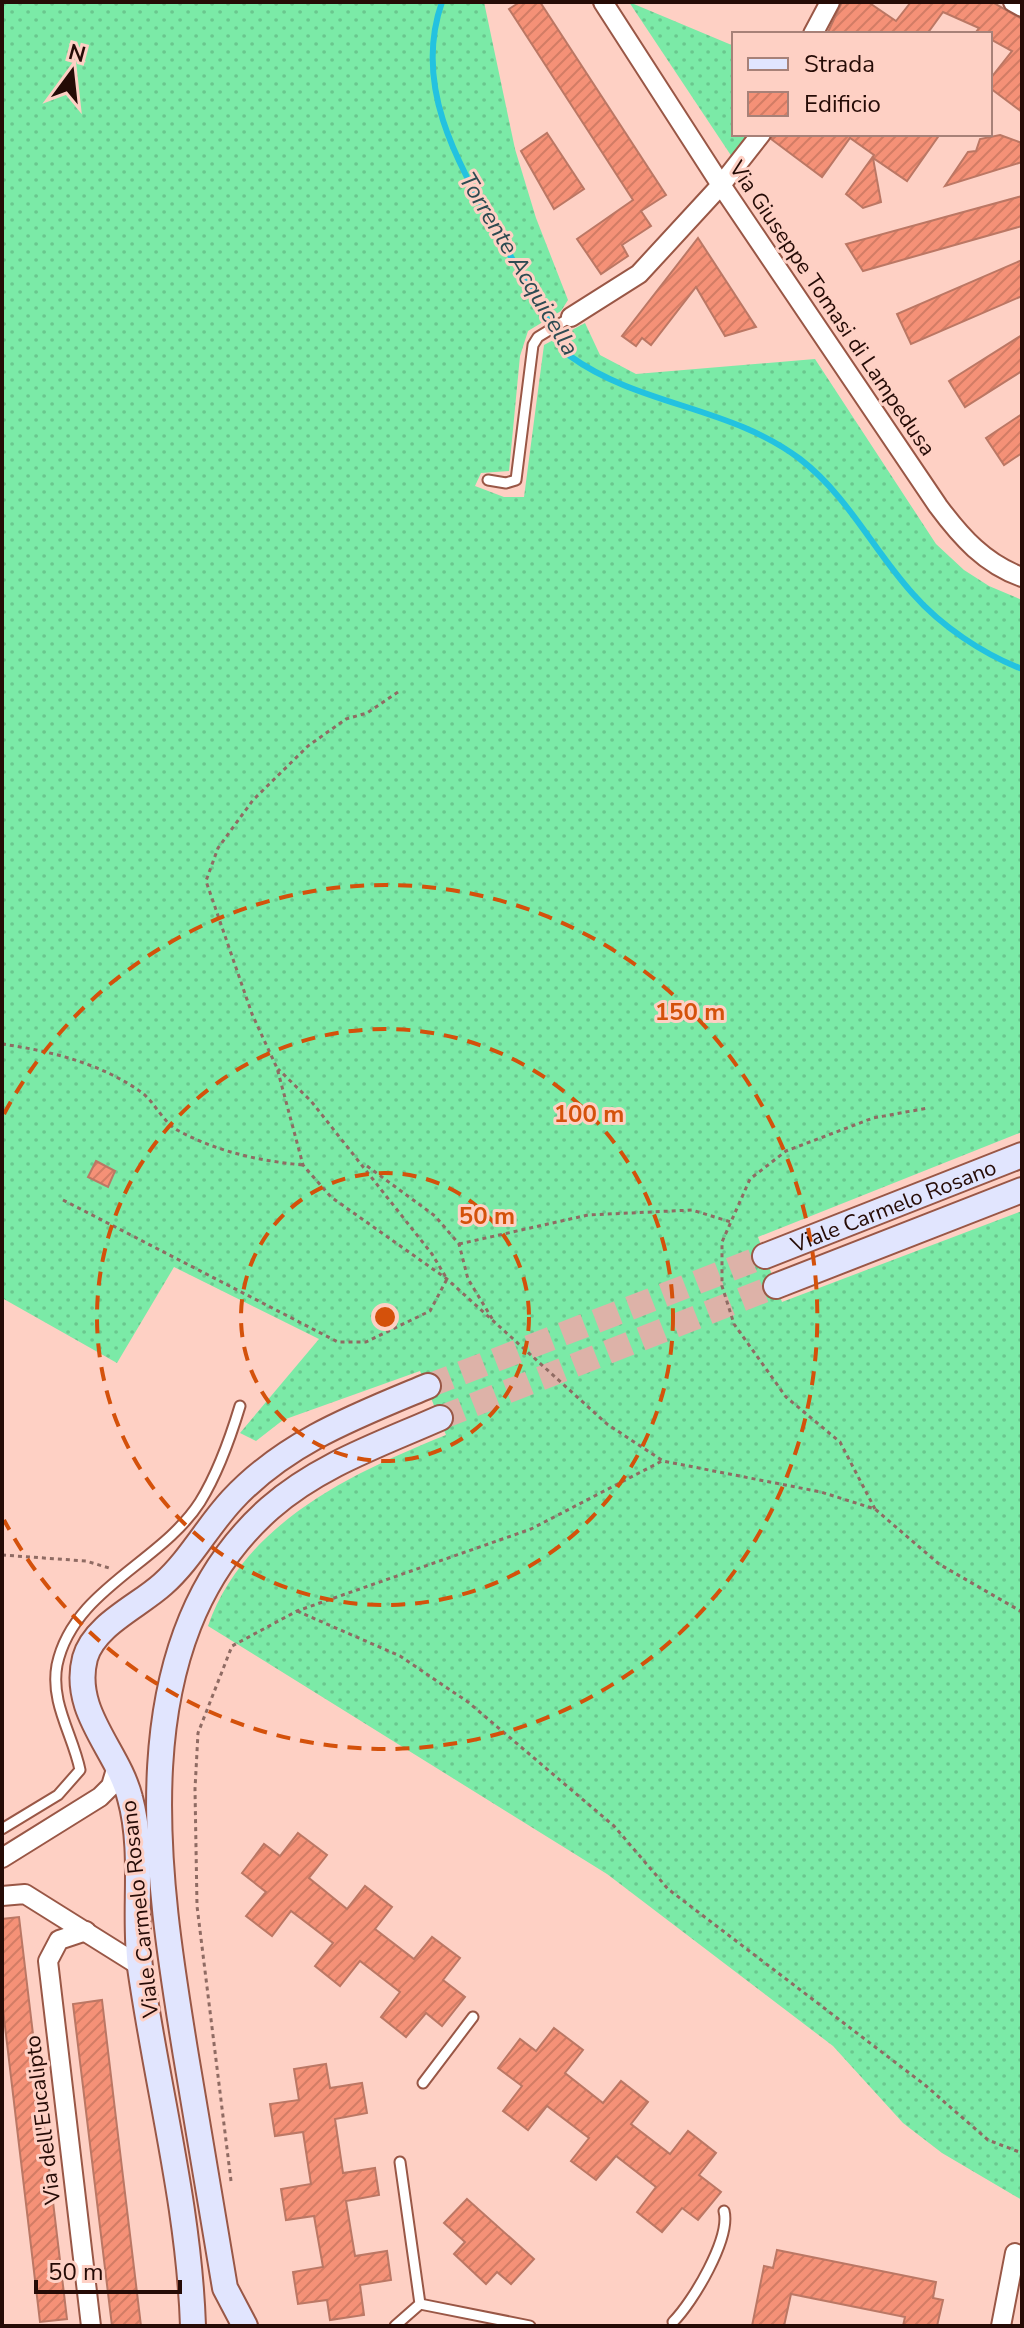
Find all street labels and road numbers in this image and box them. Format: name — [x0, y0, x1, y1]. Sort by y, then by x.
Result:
street label: Via Giuseppe Tomasi di Lampedusa — [721, 154, 942, 462]
street label: Viale Carmelo Rosano — [786, 1153, 1001, 1261]
street label: Viale Carmelo Rosano — [114, 1799, 166, 2020]
street label: Via dell'Eucalipto — [18, 2034, 68, 2207]

